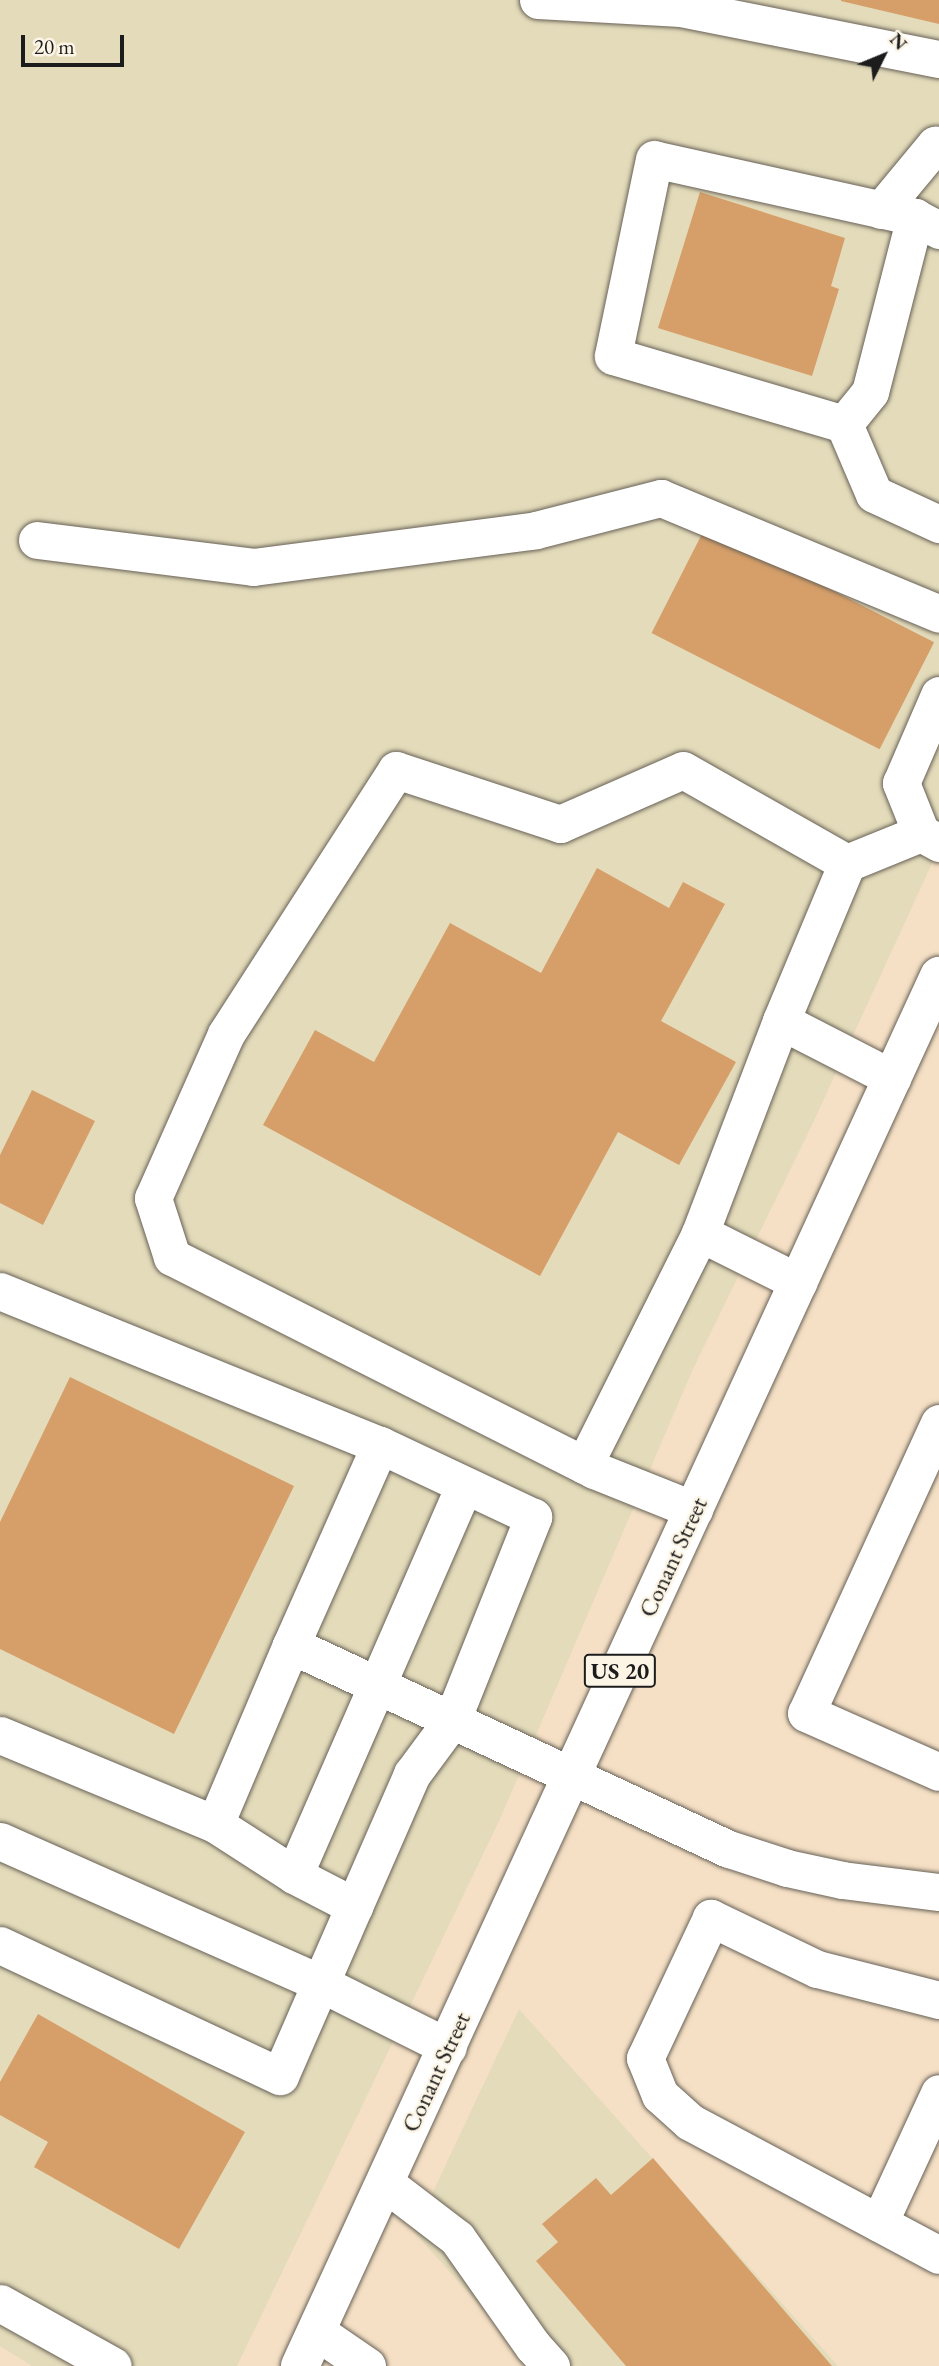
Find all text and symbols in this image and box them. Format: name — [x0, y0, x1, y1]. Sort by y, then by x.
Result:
scale bar — [24, 21, 128, 65]
north arrow — [848, 21, 918, 91]
text: N — [884, 27, 913, 55]
text: 20 m — [34, 33, 75, 60]
street label: Conant Street — [633, 1493, 713, 1621]
road number: US 20 — [583, 1652, 657, 1690]
street label: Conant Street — [396, 2008, 476, 2136]

